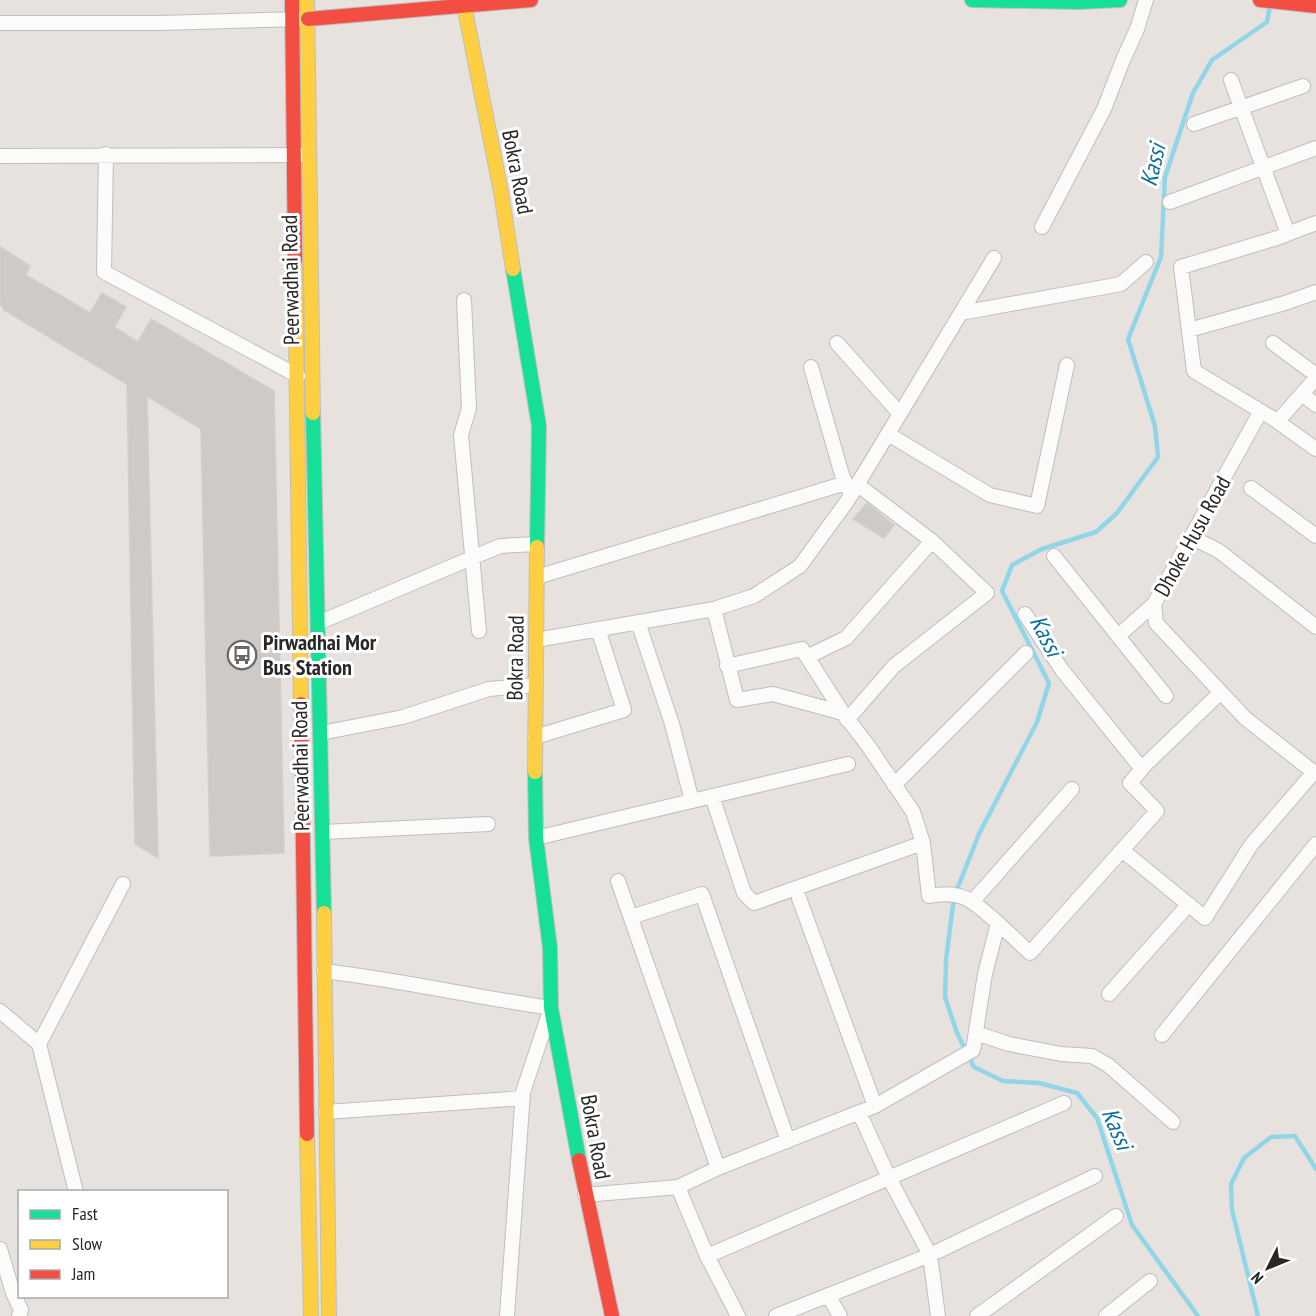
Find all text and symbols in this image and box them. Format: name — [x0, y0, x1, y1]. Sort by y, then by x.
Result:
street label: Bokra Road — [496, 127, 540, 217]
water label: Kassi — [1133, 138, 1173, 189]
street label: Peerwadhai Road — [275, 215, 305, 345]
street label: Dhoke Husu Road — [1147, 471, 1237, 601]
water label: Kassi — [1023, 610, 1071, 664]
street label: Bokra Road — [500, 615, 530, 701]
place label: Pirwadhai Mor Bus Station — [263, 628, 377, 681]
bus stop icon: Pirwadhai Mor Bus Station — [226, 639, 258, 671]
street label: Peerwadhai Road — [285, 701, 315, 831]
street label: Bokra Road — [575, 1092, 617, 1182]
water label: Kassi — [1095, 1103, 1141, 1157]
legend — [18, 1190, 228, 1298]
text: Fast — [72, 1202, 98, 1225]
text: Slow — [72, 1232, 103, 1255]
north arrow — [1238, 1238, 1298, 1298]
text: Jam — [71, 1262, 95, 1285]
text: N — [1247, 1268, 1267, 1288]

